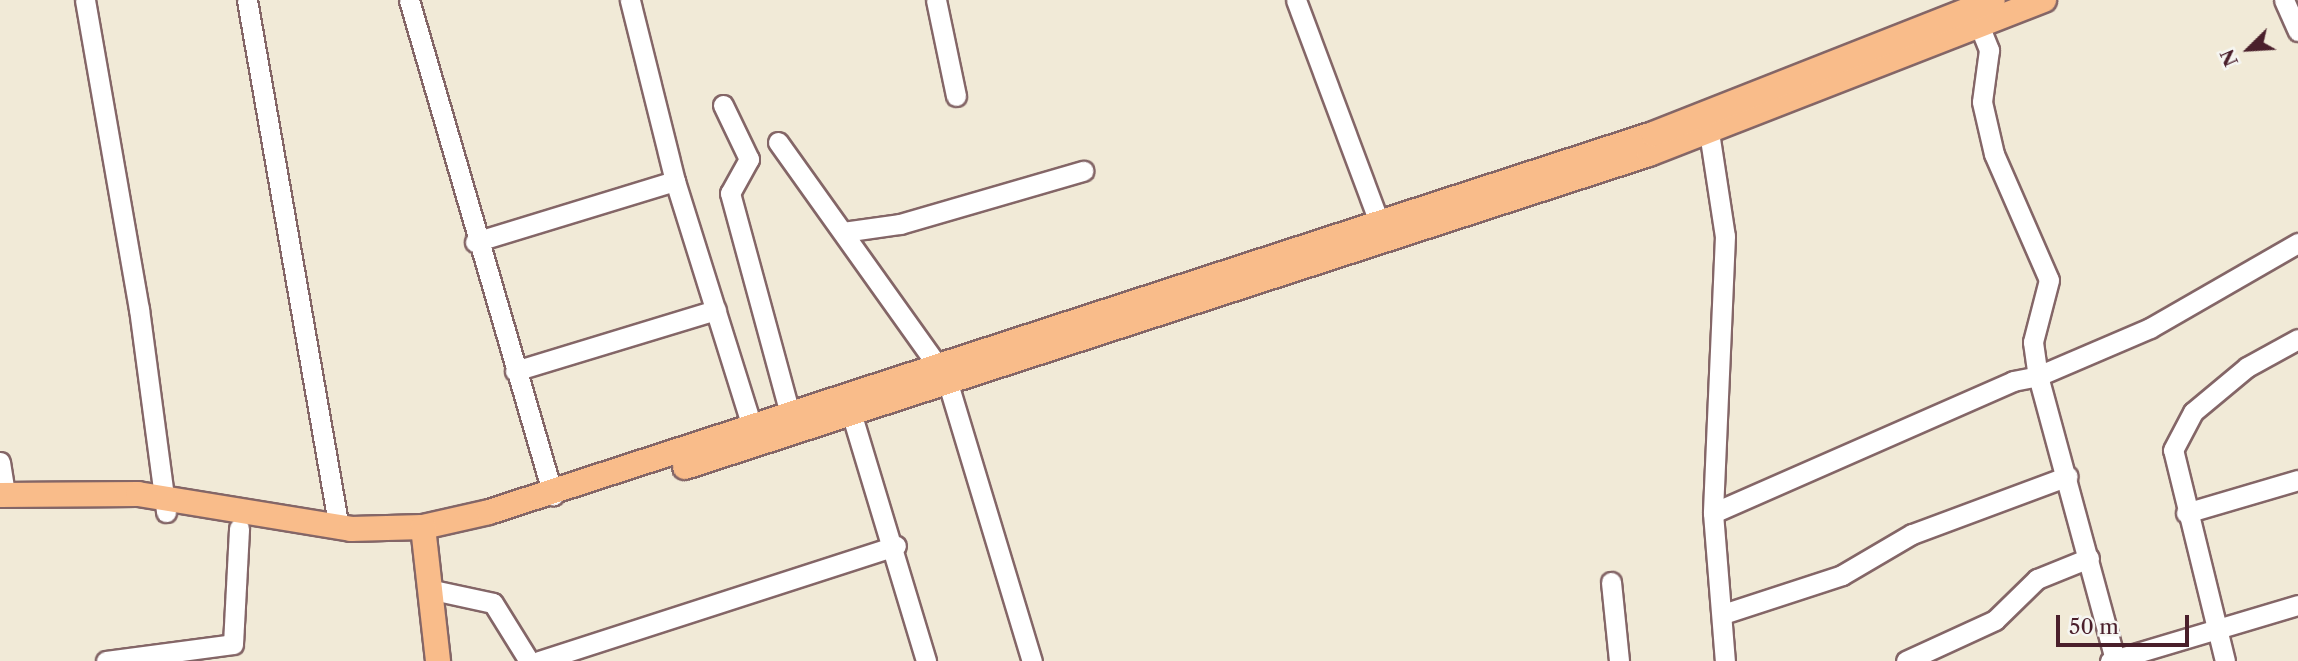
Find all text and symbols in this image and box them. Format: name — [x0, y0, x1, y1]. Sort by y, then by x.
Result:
north arrow — [2214, 14, 2284, 84]
text: N — [2215, 46, 2243, 70]
scale bar — [2060, 602, 2193, 646]
text: 50 m — [2069, 614, 2119, 639]

